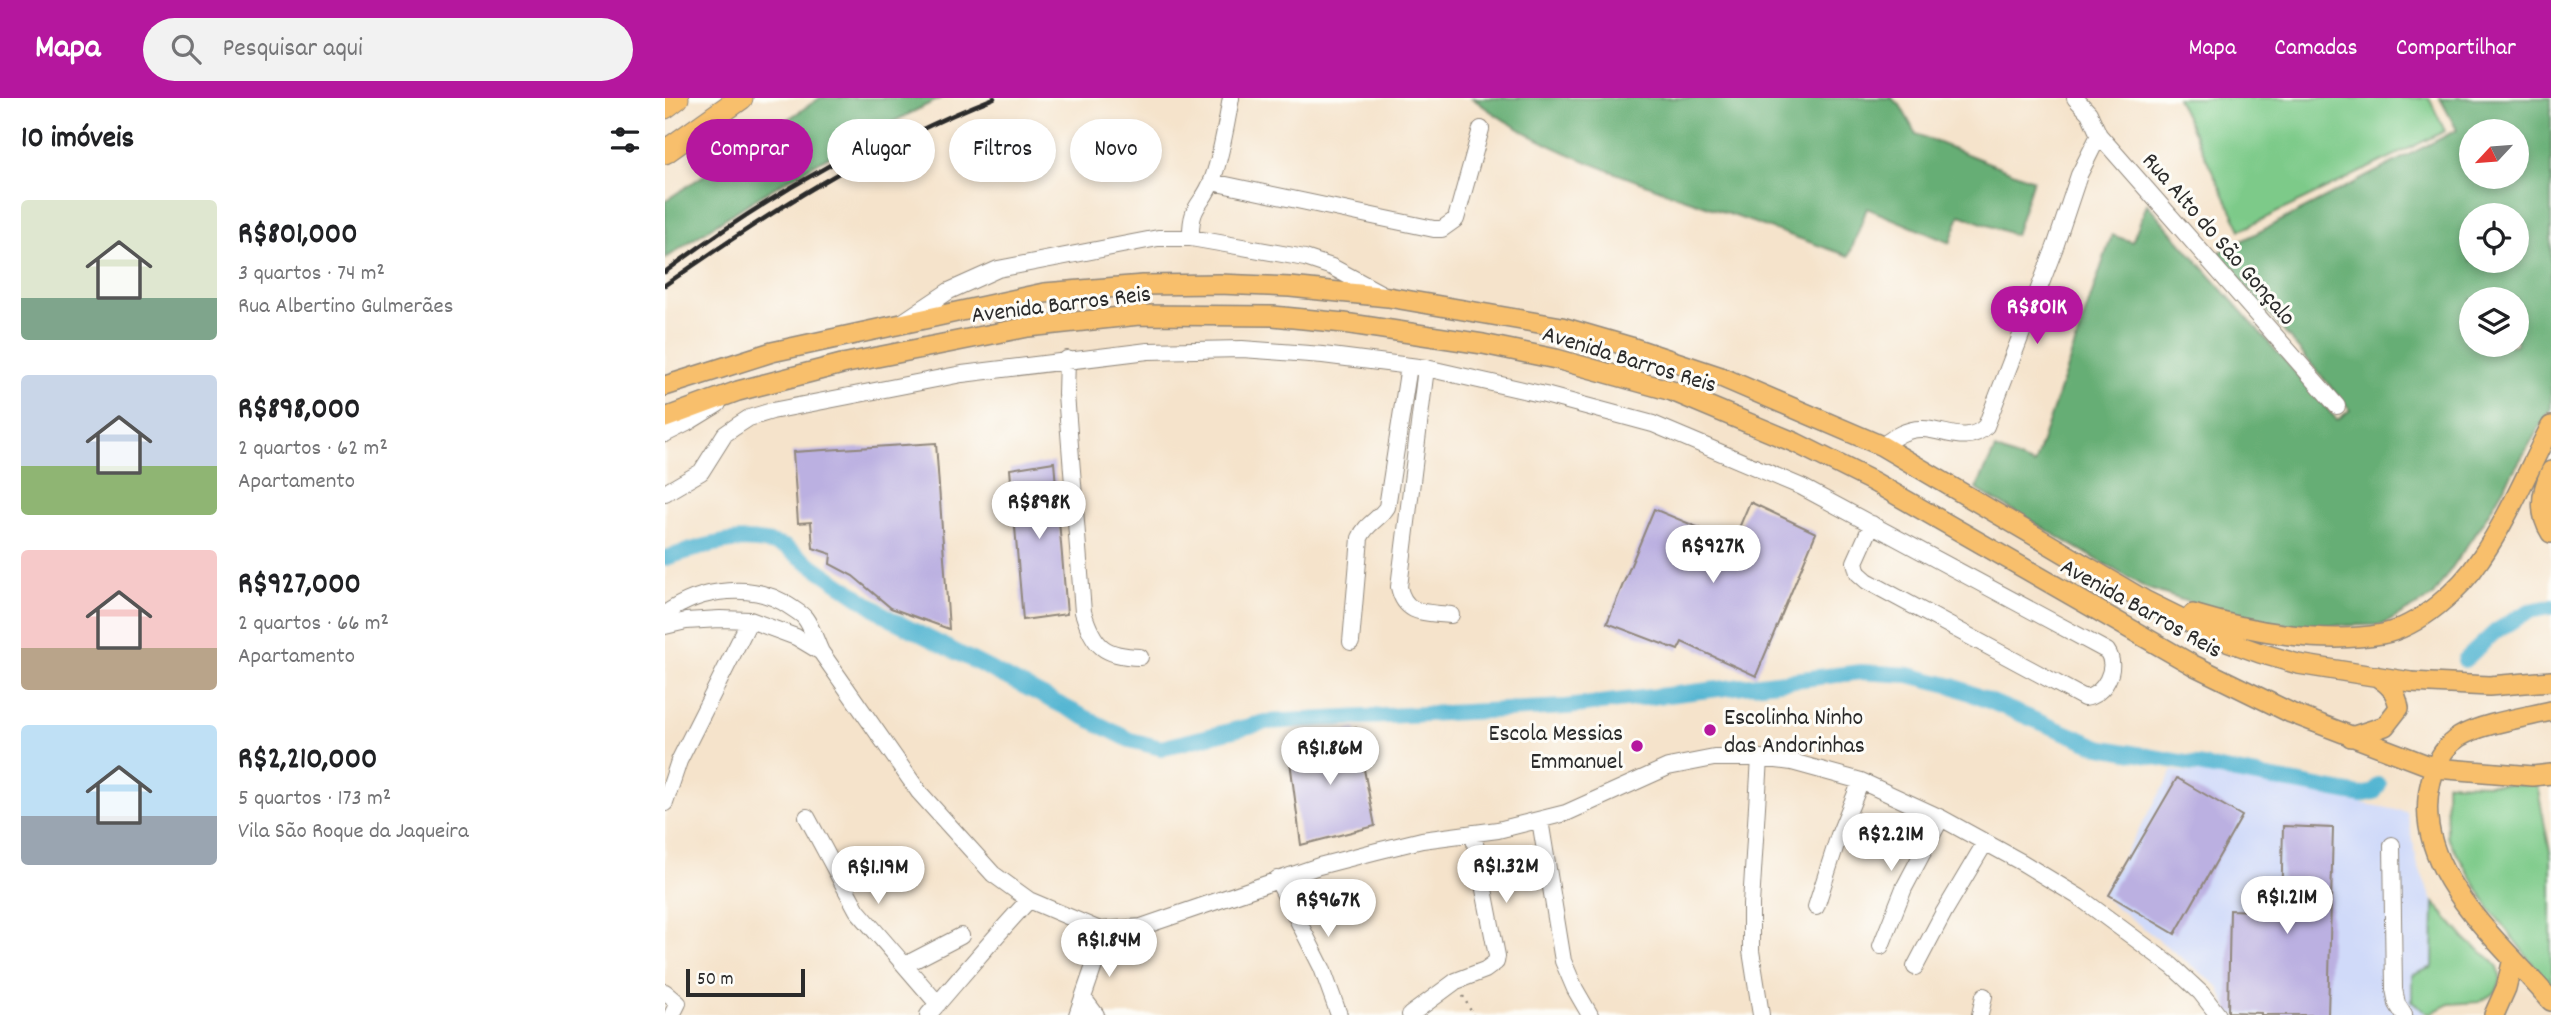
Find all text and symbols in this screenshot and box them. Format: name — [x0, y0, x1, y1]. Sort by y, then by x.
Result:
search box — [143, 18, 633, 81]
text: Mapa — [35, 26, 101, 73]
icon: search — [167, 30, 205, 68]
text: Pesquisar aqui — [223, 31, 363, 68]
text: Mapa — [2189, 32, 2236, 66]
text: Camadas — [2274, 32, 2358, 66]
text: Compartilhar — [2396, 32, 2516, 66]
text: 10 imóveis — [21, 119, 134, 162]
chip: Comprar — [686, 119, 813, 182]
chip: Alugar — [827, 119, 935, 182]
chip: Filtros — [949, 119, 1056, 182]
chip: Novo — [1070, 119, 1162, 182]
north arrow — [2459, 119, 2529, 189]
map controls — [2459, 119, 2529, 357]
icon: filters — [606, 121, 644, 159]
street label: Rua Alto do São Gonçalo — [2133, 146, 2303, 334]
button: locate — [2459, 203, 2529, 273]
text: R$801,000 — [238, 215, 358, 258]
icon: home — [77, 228, 161, 312]
text: 3 quartos · 74 m² — [238, 258, 385, 291]
street label: Avenida Barros Reis — [970, 278, 1153, 334]
pin: R$801K — [1980, 286, 2094, 346]
button: layers — [2459, 287, 2529, 357]
text: Rua Albertino Gulmerães — [238, 291, 453, 324]
text: R$801K — [2007, 292, 2067, 325]
street label: Avenida Barros Reis — [1538, 318, 1720, 404]
text: R$898,000 — [238, 390, 360, 433]
icon: home — [77, 403, 161, 487]
text: 2 quartos · 62 m² — [238, 433, 388, 466]
text: Apartamento — [238, 466, 355, 499]
pin: R$898K — [982, 482, 1096, 541]
text: R$898K — [1008, 487, 1070, 520]
pin: R$927K — [1656, 526, 1770, 585]
text: R$927K — [1682, 531, 1744, 564]
street label: Avenida Barros Reis — [2053, 551, 2228, 668]
text: R$927,000 — [238, 565, 361, 608]
icon: home — [77, 578, 161, 662]
text: 2 quartos · 66 m² — [238, 608, 389, 641]
text: Apartamento — [238, 641, 355, 674]
place label: Escolinha Ninho das Andorinhas — [1724, 702, 1865, 764]
place label: Escola Messias Emmanuel — [1489, 718, 1623, 780]
marker: Escolinha Ninho das Andorinhas — [1702, 722, 1718, 738]
pin: R$1.86M — [1265, 728, 1395, 787]
text: R$1.86M — [1297, 733, 1363, 766]
marker: Escola Messias Emmanuel — [1629, 738, 1645, 754]
text: R$2,210,000 — [238, 740, 377, 783]
icon: home — [77, 753, 161, 837]
text: 5 quartos · 173 m² — [238, 783, 391, 816]
pin: R$2.21M — [1826, 814, 1956, 873]
text: Vila São Roque da Jaqueira — [238, 816, 469, 849]
text: R$2.21M — [1858, 819, 1924, 852]
pin: R$1.19M — [813, 846, 943, 906]
pin: R$1.32M — [1441, 846, 1571, 905]
text: R$1.32M — [1473, 851, 1539, 884]
text: R$1.19M — [848, 852, 908, 885]
pin: R$1.21M — [2222, 876, 2352, 936]
pin: R$967K — [1271, 880, 1385, 939]
text: R$1.21M — [2257, 882, 2317, 915]
text: R$967K — [1296, 885, 1360, 918]
pin: R$1.84M — [1044, 920, 1174, 979]
text: R$1.84M — [1077, 925, 1141, 958]
scale bar — [686, 966, 805, 998]
text: 50 m — [697, 967, 734, 994]

